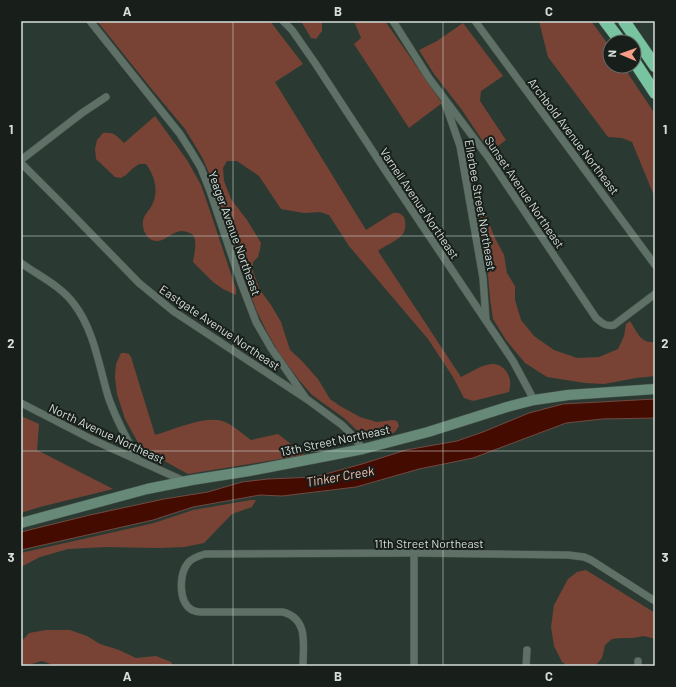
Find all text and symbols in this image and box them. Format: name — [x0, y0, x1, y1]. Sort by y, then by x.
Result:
text: A — [123, 3, 132, 19]
text: B — [334, 3, 342, 19]
text: C — [545, 3, 553, 19]
north arrow — [602, 34, 642, 74]
text: N — [605, 50, 618, 58]
street label: Archbold Avenue Northeast — [526, 75, 622, 197]
text: 1 — [9, 121, 13, 137]
text: 1 — [663, 121, 667, 137]
street label: Sunset Avenue Northeast — [482, 133, 568, 251]
street label: Ellerbee Street Northeast — [463, 138, 499, 272]
street label: Varnell Avenue Northeast — [378, 145, 462, 261]
street label: Yeager Avenue Northeast — [206, 169, 264, 297]
street label: Eastgate Avenue Northeast — [157, 281, 283, 373]
text: 2 — [7, 335, 15, 351]
text: 2 — [661, 335, 669, 351]
street label: North Avenue Northeast — [47, 400, 167, 466]
street label: 13th Street Northeast — [279, 422, 391, 458]
water label: Tinker Creek — [305, 462, 376, 490]
street label: 11th Street Northeast — [374, 536, 484, 550]
text: 3 — [7, 549, 15, 565]
text: 3 — [661, 549, 669, 565]
text: A — [123, 668, 132, 684]
text: B — [334, 668, 342, 684]
text: C — [545, 668, 553, 684]

